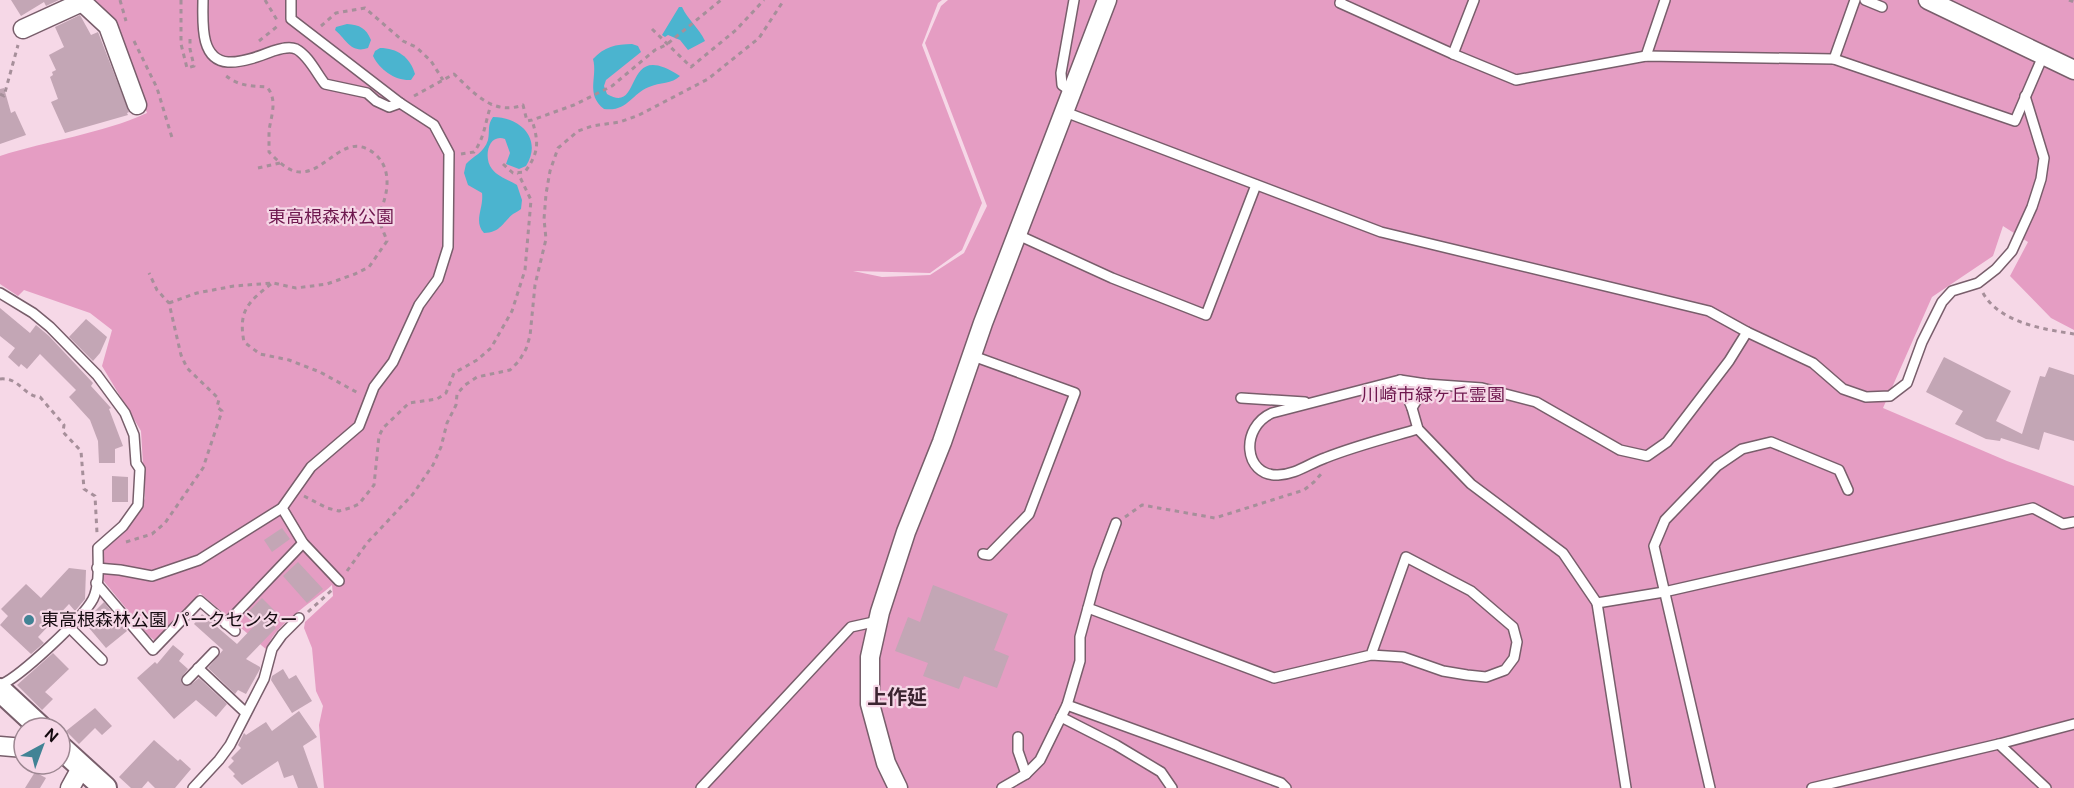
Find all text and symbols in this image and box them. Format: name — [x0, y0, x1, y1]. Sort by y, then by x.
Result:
park label: 東高根森林公園 — [268, 205, 394, 229]
park label: 川崎市緑ヶ丘霊園 — [1361, 383, 1505, 407]
place label: 東高根森林公園 パークセンター — [41, 608, 298, 632]
marker: 東高根森林公園 パークセンター — [22, 613, 36, 627]
district label: 上作延 — [867, 684, 927, 710]
north arrow — [12, 716, 72, 776]
text: N — [40, 723, 63, 747]

